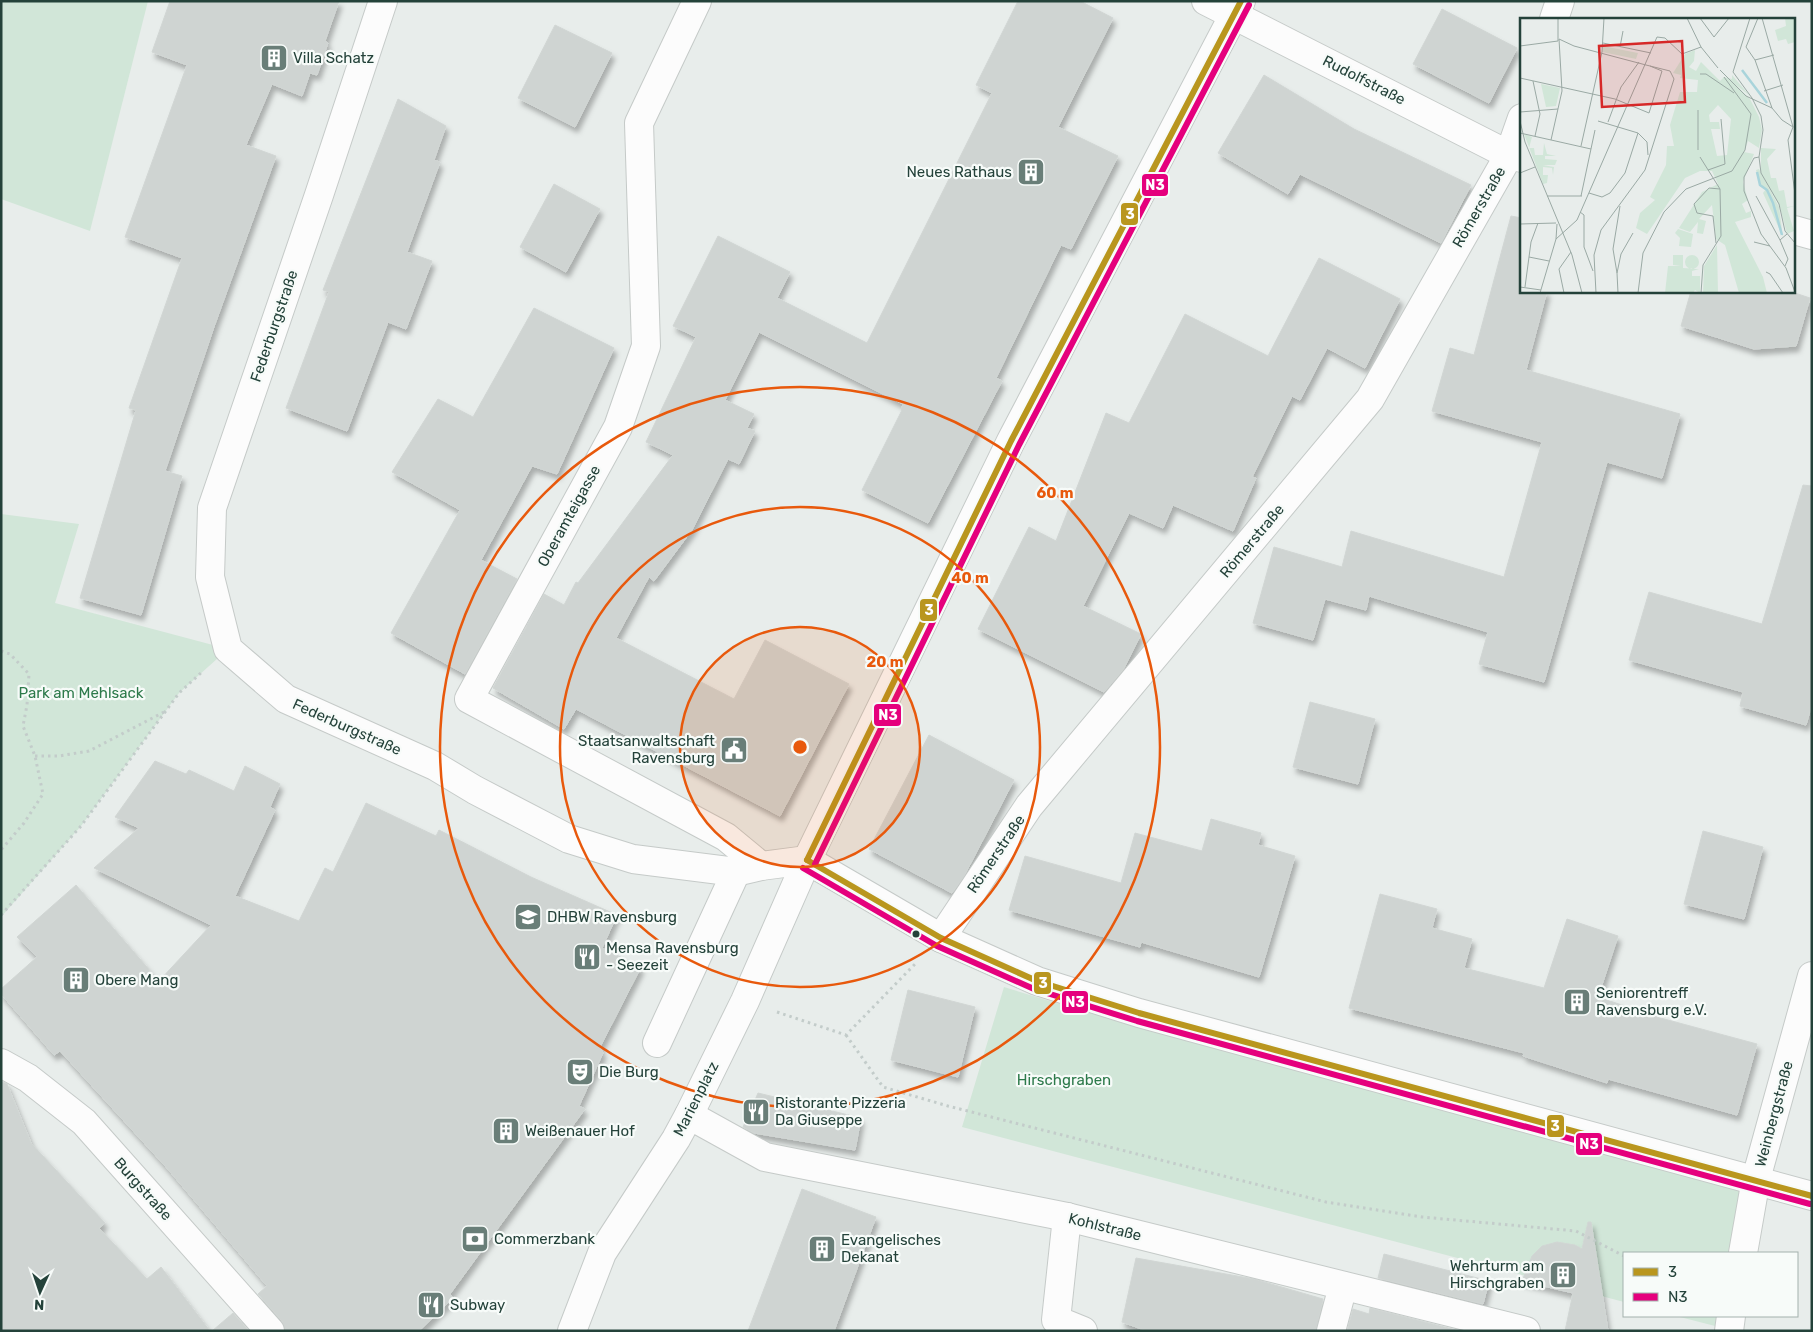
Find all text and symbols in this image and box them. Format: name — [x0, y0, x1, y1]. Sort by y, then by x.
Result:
inset map — [1520, 18, 1796, 292]
building icon: Villa Schatz — [259, 43, 289, 73]
place label: Villa Schatz — [293, 49, 374, 67]
street label: Rudolfstraße — [1320, 51, 1408, 109]
building icon: Neues Rathaus — [1016, 157, 1046, 187]
place label: Neues Rathaus — [906, 163, 1012, 181]
street label: Römerstraße — [1449, 163, 1509, 251]
line badge: N3 — [1141, 173, 1169, 197]
text: N3 — [1145, 177, 1165, 194]
line badge: 3 — [1120, 202, 1139, 226]
text: 3 — [1125, 206, 1135, 223]
street label: Federburgstraße — [246, 268, 302, 384]
street label: Oberamteigasse — [534, 462, 604, 570]
text: 60 m — [1037, 484, 1073, 502]
street label: Römerstraße — [1216, 501, 1288, 581]
text: 40 m — [951, 569, 989, 587]
line badge: 3 — [919, 598, 938, 622]
text: 3 — [924, 602, 934, 619]
text: 20 m — [867, 653, 903, 671]
park label: Park am Mehlsack — [18, 684, 144, 702]
street label: Federburgstraße — [290, 695, 404, 759]
line badge: N3 — [873, 703, 902, 727]
text: N3 — [878, 707, 898, 724]
place label: Staatsanwaltschaft Ravensburg — [578, 732, 715, 767]
public building icon: Staatsanwaltschaft Ravensburg — [719, 735, 749, 765]
centre of rings — [791, 738, 809, 756]
street label: Römerstraße — [963, 812, 1029, 896]
school or university icon: DHBW Ravensburg — [513, 902, 543, 932]
place label: DHBW Ravensburg — [547, 908, 677, 926]
unlabelled marker — [911, 929, 921, 939]
place label: Mensa Ravensburg - Seezeit — [606, 939, 739, 974]
restaurant icon: Mensa Ravensburg - Seezeit — [572, 942, 602, 972]
building icon: Obere Mang — [61, 965, 91, 995]
place label: Obere Mang — [95, 971, 178, 989]
line badge: 3 — [1033, 971, 1052, 995]
text: 3 — [1038, 975, 1048, 992]
place label: Seniorentreff Ravensburg e.V. — [1596, 984, 1707, 1019]
building icon: Seniorentreff Ravensburg e.V. — [1562, 987, 1592, 1017]
line badge: N3 — [1061, 990, 1089, 1014]
text: N3 — [1065, 994, 1085, 1011]
theatre icon: Die Burg — [565, 1057, 595, 1087]
street label: Marienplatz — [670, 1058, 723, 1139]
street label: Weinbergstraße — [1751, 1059, 1797, 1169]
place label: Die Burg — [599, 1063, 659, 1081]
park label: Hirschgraben — [1017, 1071, 1111, 1089]
place label: Ristorante Pizzeria Da Giuseppe — [775, 1094, 906, 1129]
restaurant icon: Ristorante Pizzeria Da Giuseppe — [741, 1097, 771, 1127]
line badge: 3 — [1546, 1114, 1565, 1138]
building icon: Weißenauer Hof — [491, 1116, 521, 1146]
text: 3 — [1550, 1118, 1560, 1135]
place label: Weißenauer Hof — [525, 1122, 635, 1140]
line badge: N3 — [1575, 1132, 1603, 1156]
text: N3 — [1579, 1136, 1599, 1153]
street label: Burgstraße — [110, 1154, 176, 1224]
street label: Kohlstraße — [1067, 1209, 1143, 1245]
bank icon: Commerzbank — [460, 1224, 490, 1254]
place label: Commerzbank — [494, 1230, 595, 1248]
place label: Evangelisches Dekanat — [841, 1231, 941, 1266]
building icon: Evangelisches Dekanat — [807, 1234, 837, 1264]
legend — [1623, 1252, 1798, 1317]
place label: Wehrturm am Hirschgraben — [1450, 1257, 1544, 1292]
building icon: Wehrturm am Hirschgraben — [1548, 1260, 1578, 1290]
text: 3 — [1668, 1263, 1677, 1281]
north arrow — [15, 1267, 65, 1317]
text: N3 — [1668, 1288, 1687, 1306]
restaurant icon: Subway — [416, 1290, 446, 1320]
text: N — [34, 1296, 45, 1313]
place label: Subway — [450, 1296, 505, 1314]

